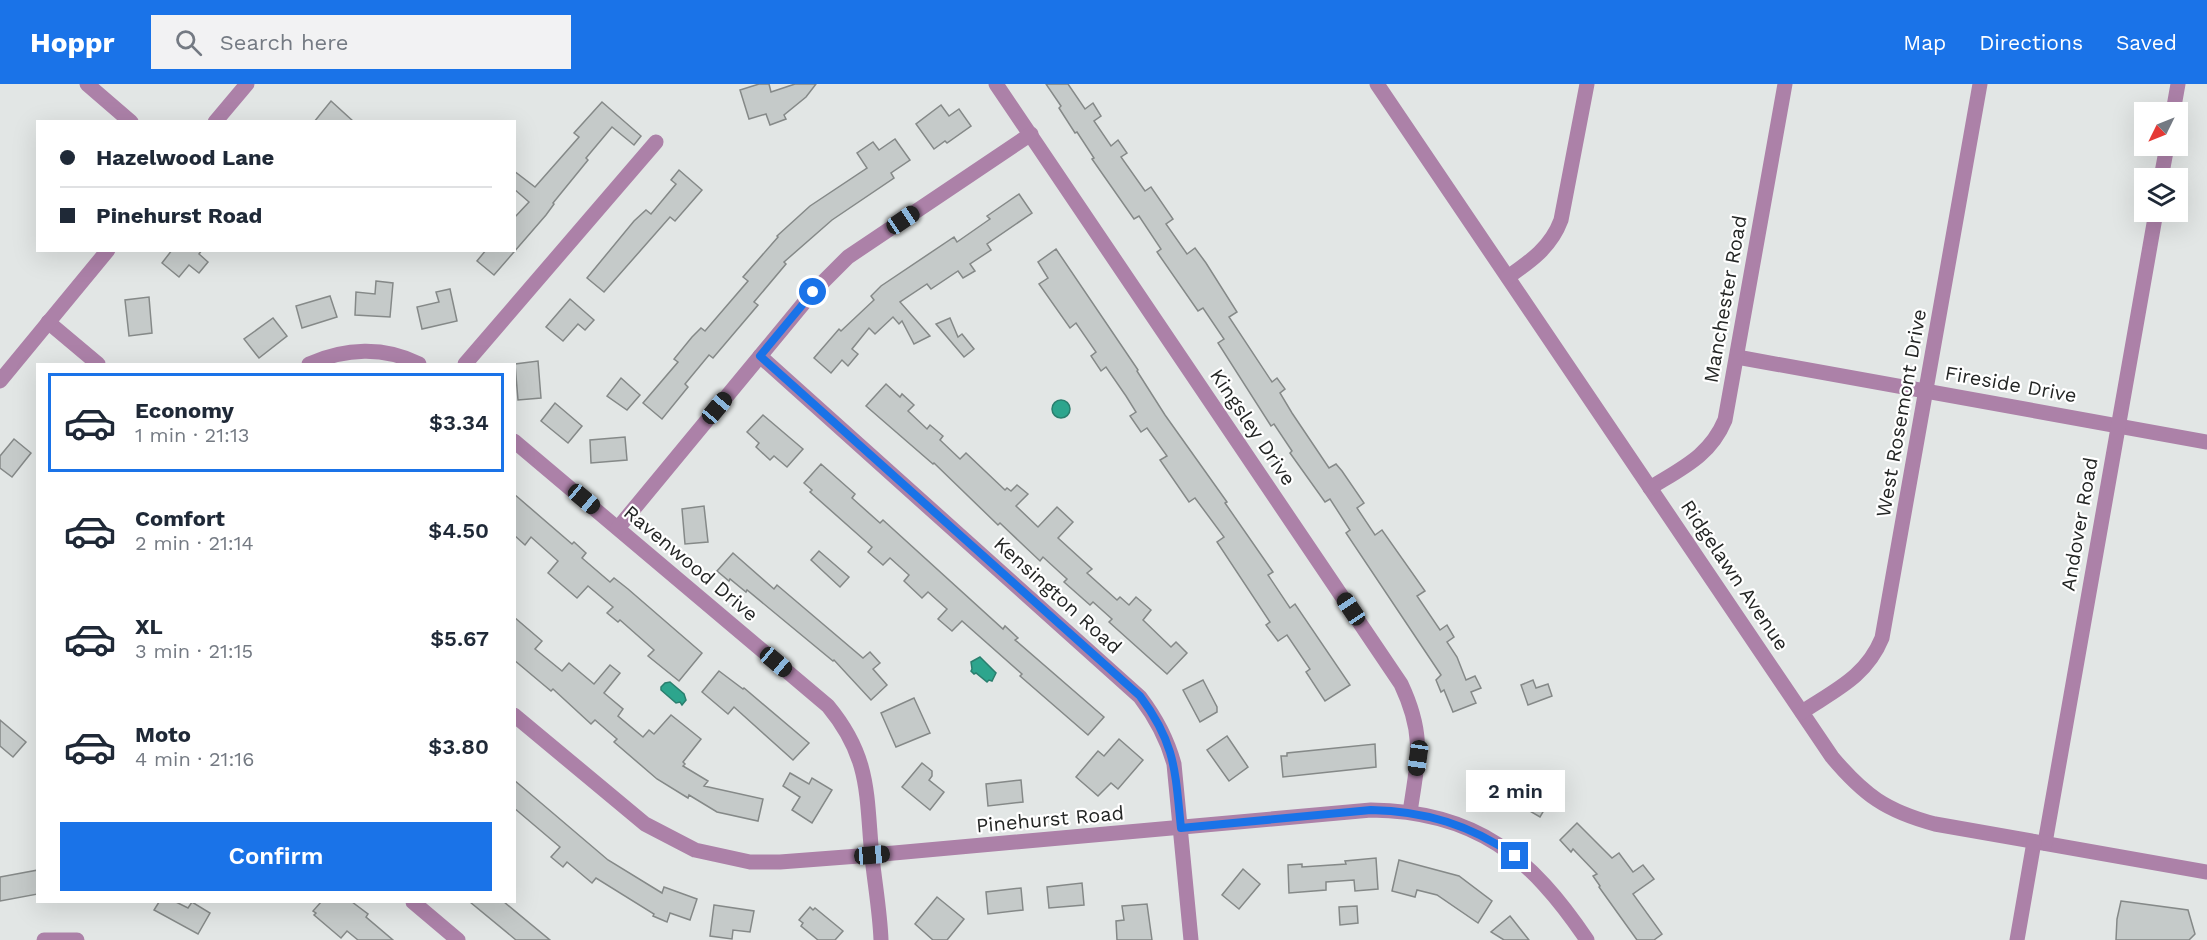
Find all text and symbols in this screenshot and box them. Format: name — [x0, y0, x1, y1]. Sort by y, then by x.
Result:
search box — [151, 15, 571, 69]
text: Hoppr — [30, 26, 115, 59]
icon: search — [172, 26, 205, 59]
text: Search here — [220, 30, 349, 55]
text: Map — [1903, 30, 1946, 55]
text: Directions — [1979, 30, 2083, 55]
text: Saved — [2116, 30, 2177, 55]
north arrow — [2134, 102, 2188, 156]
map controls — [2134, 102, 2188, 222]
text: Hazelwood Lane — [96, 145, 274, 170]
button: layers — [2134, 168, 2188, 222]
car — [883, 202, 923, 238]
text: Pinehurst Road — [96, 203, 262, 228]
street label: Manchester Road — [1698, 213, 1752, 385]
route start — [799, 278, 826, 305]
street label: West Rosemont Drive — [1871, 307, 1931, 519]
street label: Fireside Drive — [1943, 361, 2079, 407]
street label: Kingsley Drive — [1205, 364, 1301, 490]
car — [699, 388, 735, 428]
icon: car — [63, 396, 117, 450]
text: Economy — [135, 398, 234, 423]
text: $3.34 — [429, 410, 489, 435]
text: 1 min · 21:13 — [135, 423, 249, 447]
street label: Andover Road — [2055, 455, 2103, 593]
car — [564, 481, 604, 517]
street label: Ridgelawn Avenue — [1676, 495, 1794, 655]
street label: Ravenwood Drive — [619, 500, 763, 626]
icon: car — [63, 504, 117, 558]
text: Comfort — [135, 506, 225, 531]
text: $4.50 — [428, 518, 489, 543]
text: 2 min · 21:14 — [135, 531, 254, 555]
street label: Kensington Road — [989, 531, 1127, 659]
car — [1333, 589, 1369, 629]
icon: car — [63, 612, 117, 666]
text: XL — [135, 614, 163, 639]
text: $5.67 — [430, 626, 489, 651]
text: 3 min · 21:15 — [135, 639, 253, 663]
car — [756, 644, 796, 680]
icon: car — [63, 720, 117, 774]
text: Moto — [135, 722, 191, 747]
text: $3.80 — [428, 734, 489, 759]
car — [1407, 739, 1429, 777]
text: 4 min · 21:16 — [135, 747, 254, 771]
callout: 2 min — [1466, 769, 1564, 811]
text: 2 min — [1488, 779, 1543, 803]
street label: Pinehurst Road — [975, 801, 1125, 837]
button: Confirm — [60, 822, 492, 891]
route end — [1501, 842, 1528, 869]
car — [853, 844, 891, 866]

